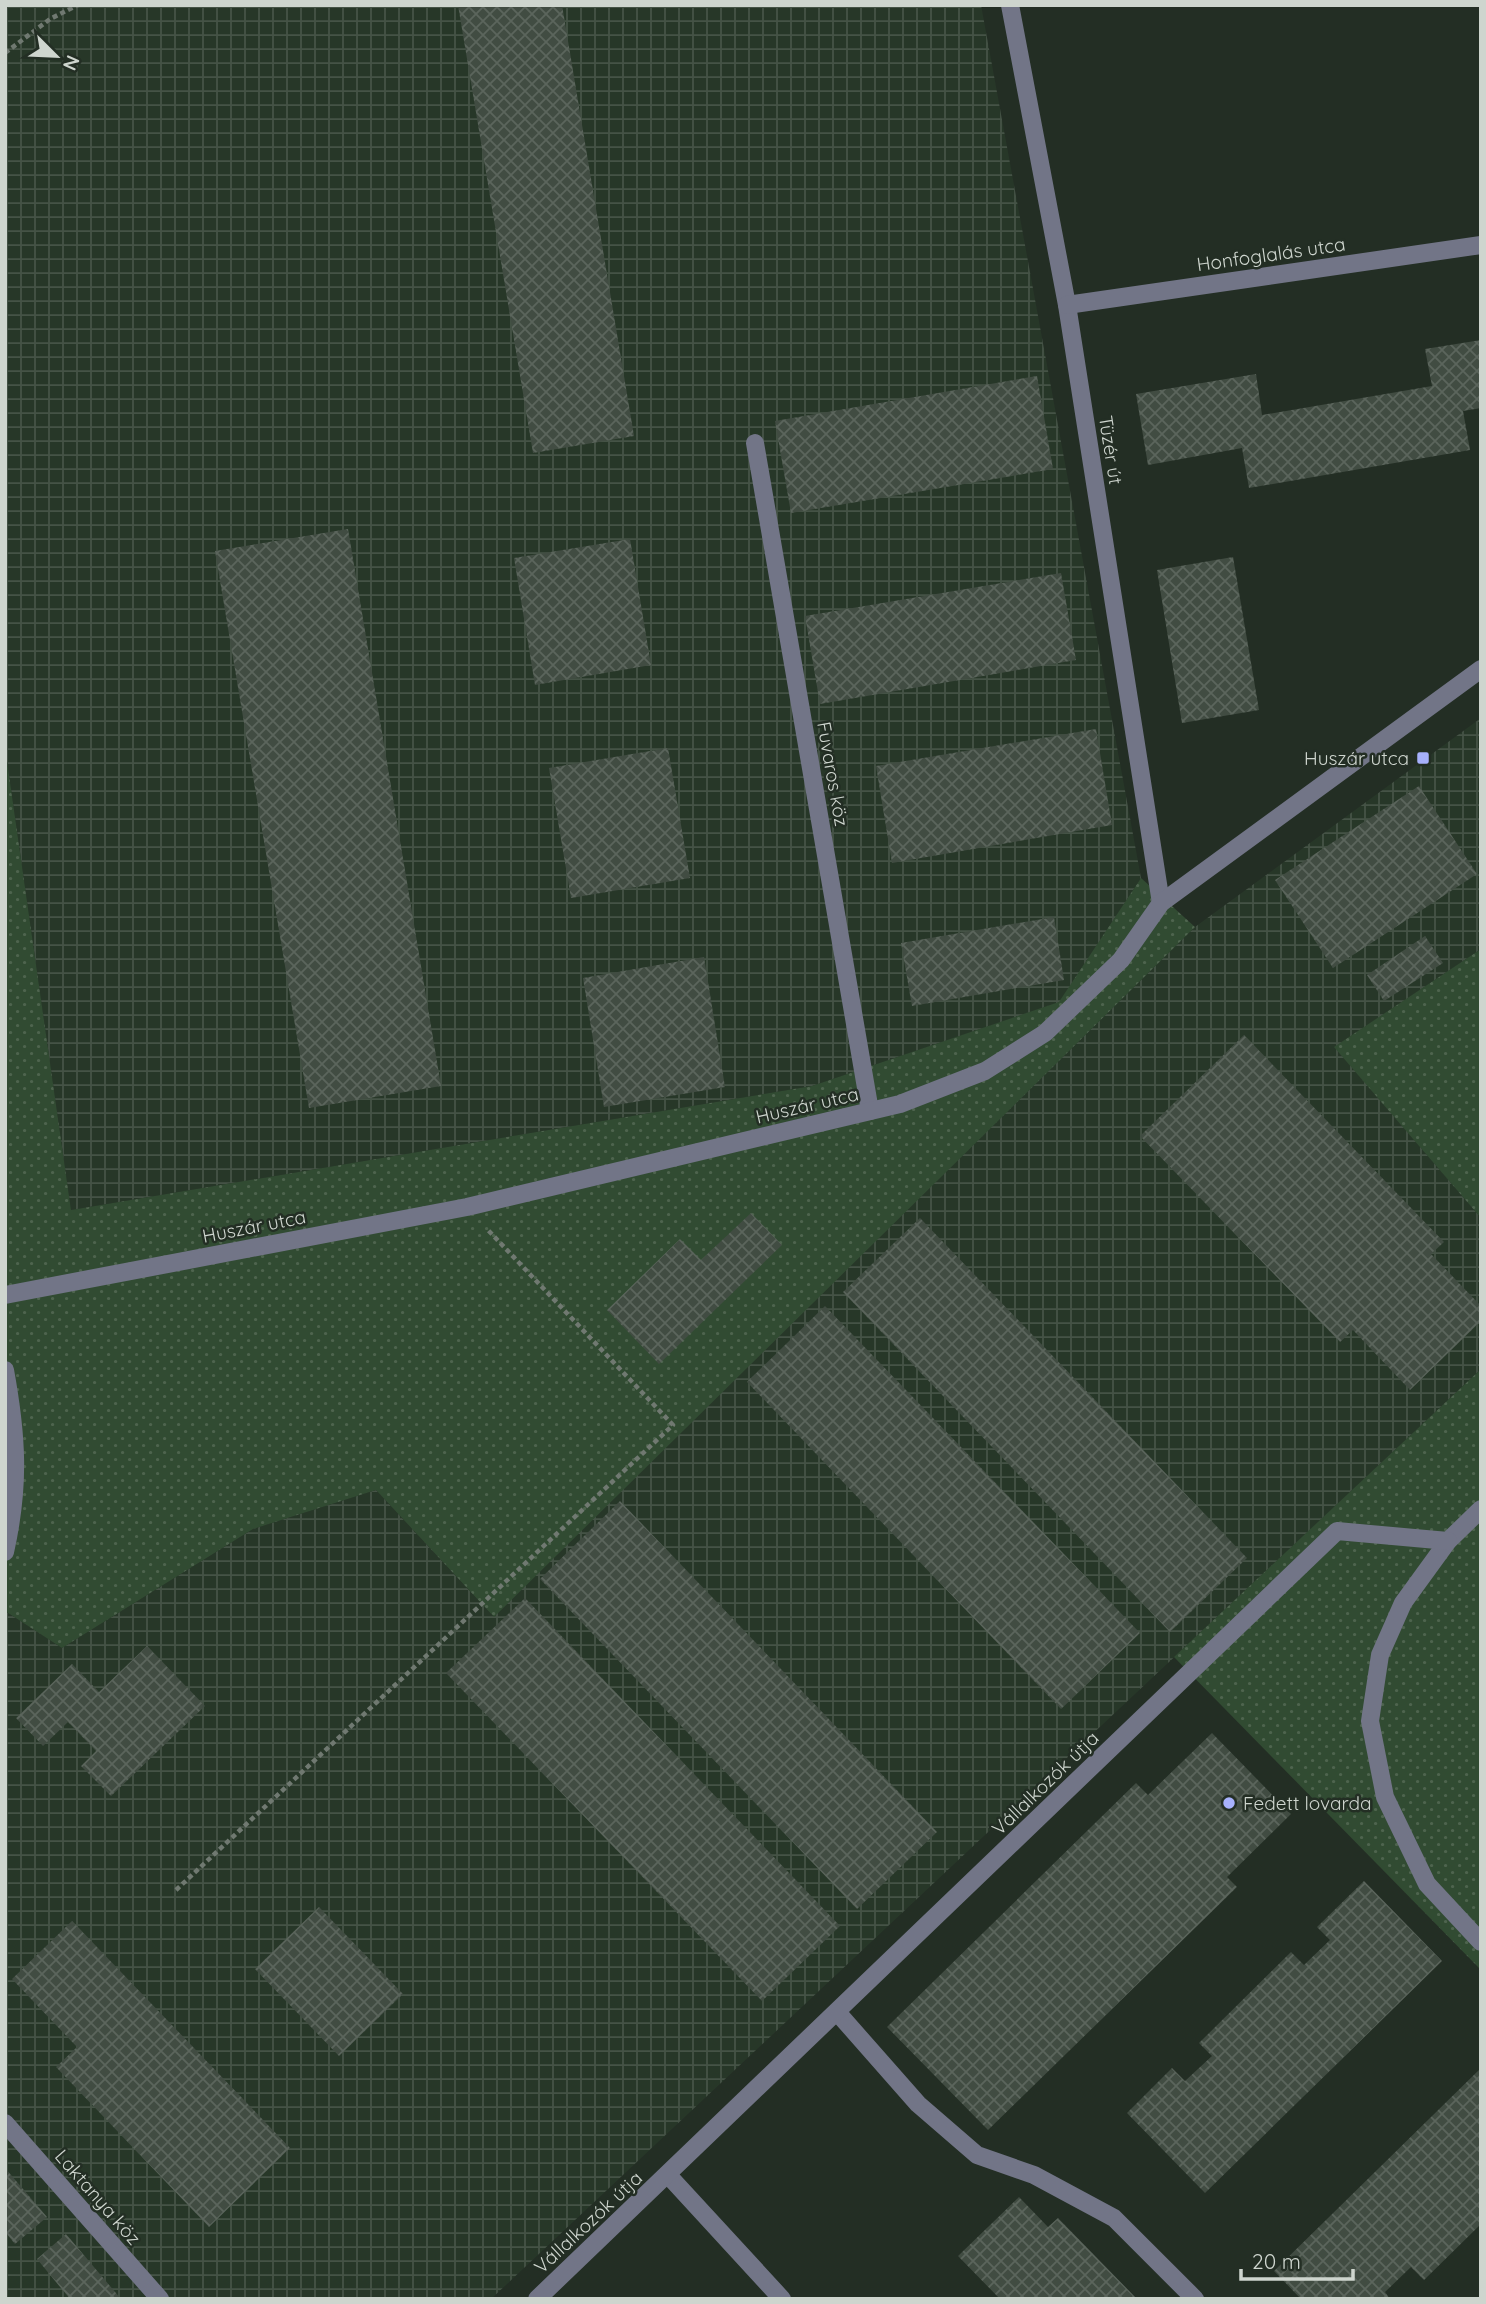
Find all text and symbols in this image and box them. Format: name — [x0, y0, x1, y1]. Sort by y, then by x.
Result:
north arrow — [21, 21, 91, 91]
text: N — [58, 52, 85, 74]
street label: Honfoglalás utca — [1195, 232, 1347, 276]
street label: Tüzér út — [1094, 414, 1128, 486]
street label: Fuvaros köz — [812, 720, 854, 828]
place label: Huszár utca — [1304, 746, 1409, 770]
marker: Huszár utca — [1415, 750, 1431, 766]
street label: Huszár utca — [753, 1081, 861, 1129]
street label: Huszár utca — [200, 1204, 308, 1248]
street label: Vállalkozók útja — [987, 1726, 1103, 1840]
place label: Fedett lovarda — [1243, 1791, 1372, 1815]
marker: Fedett lovarda — [1221, 1795, 1237, 1811]
street label: Laktanya köz — [50, 2144, 146, 2250]
street label: Vállalkozók útja — [529, 2166, 647, 2278]
scale bar — [1241, 2238, 1353, 2282]
text: 20 m — [1252, 2248, 1301, 2274]

